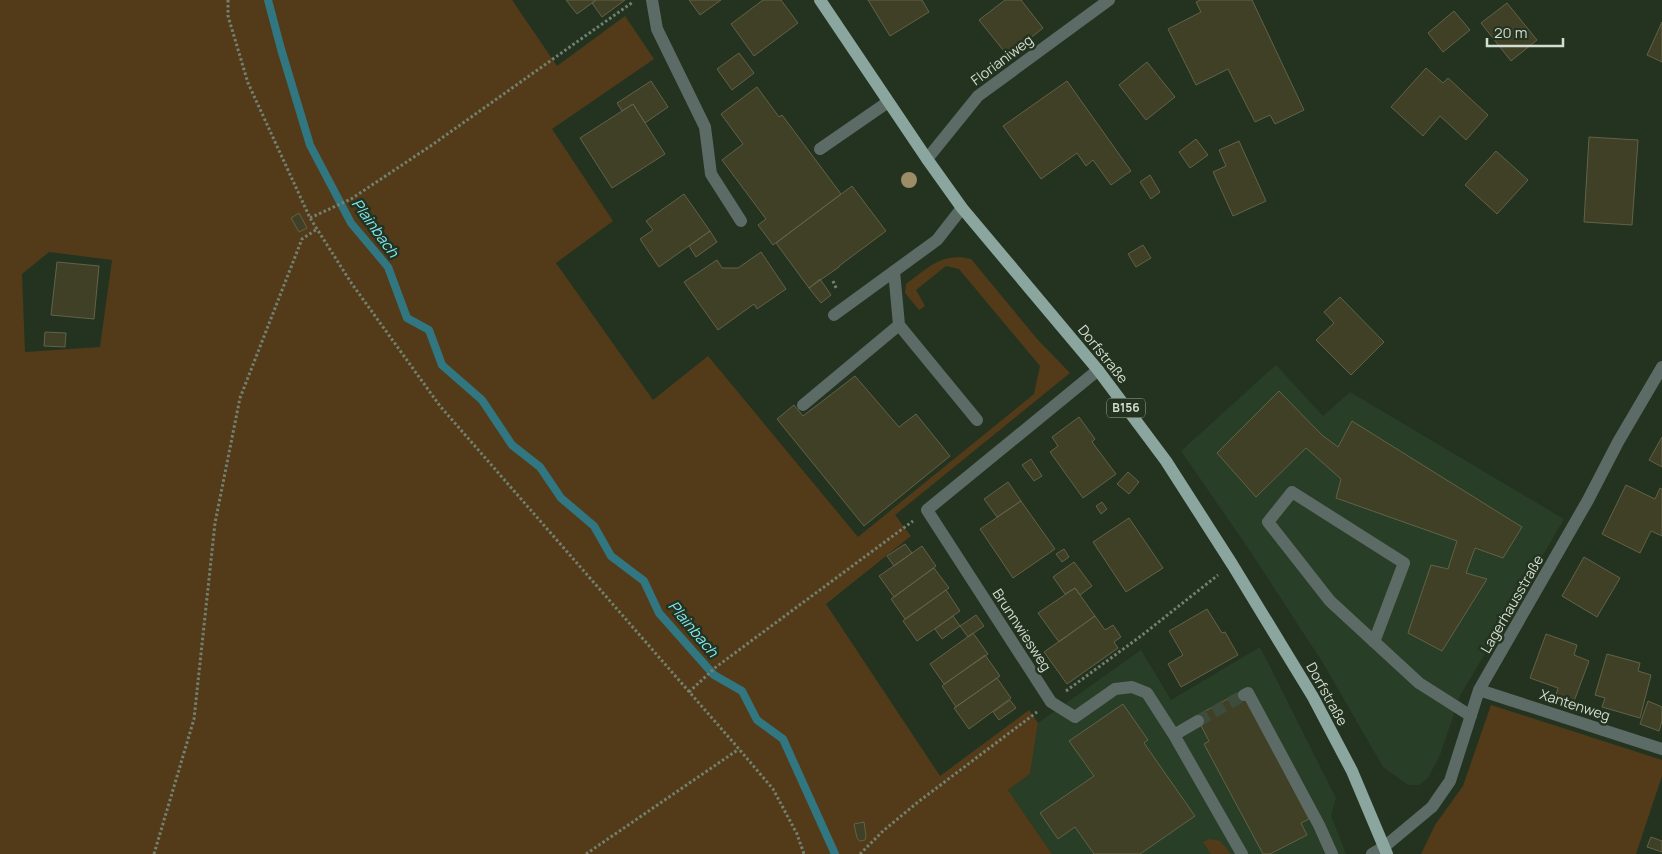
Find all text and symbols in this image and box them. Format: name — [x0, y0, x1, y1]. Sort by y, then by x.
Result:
scale bar — [1487, 15, 1563, 47]
text: 20 m — [1494, 22, 1527, 43]
street label: Florianiweg — [967, 30, 1037, 89]
water label: Plainbach — [347, 194, 404, 262]
street label: Dorfstraße — [1074, 321, 1133, 387]
road number: B156 — [1107, 398, 1145, 418]
street label: Lagerhausstraße — [1476, 551, 1547, 656]
street label: Brunnwiesweg — [989, 585, 1056, 675]
water label: Plainbach — [664, 596, 724, 662]
street label: Dorfstraße — [1302, 659, 1353, 729]
street label: Xantenweg — [1537, 684, 1613, 725]

